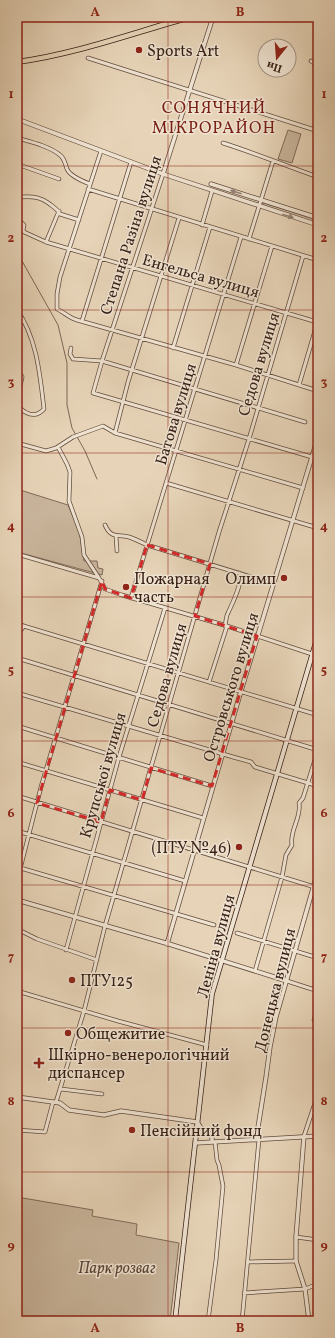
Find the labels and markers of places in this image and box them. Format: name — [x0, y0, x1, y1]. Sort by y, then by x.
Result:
place label: Sports Art — [147, 41, 220, 63]
marker: Sports Art — [134, 45, 144, 55]
place label: Пожарная часть — [134, 569, 210, 609]
place label: Олимп — [226, 569, 276, 591]
marker: Олимп — [279, 573, 289, 583]
marker: Пожарная часть — [121, 582, 131, 592]
place label: (ПТУ №46) — [152, 838, 231, 860]
marker: (ПТУ №46) — [234, 842, 244, 852]
place label: ПТУ125 — [80, 971, 133, 993]
marker: ПТУ125 — [67, 975, 77, 985]
place label: Общежитие — [76, 1024, 165, 1046]
marker: Общежитие — [63, 1028, 73, 1038]
place label: Шкірно-венерологічний диспансер — [48, 1045, 230, 1085]
marker: Шкірно-венерологічний диспансер — [33, 1057, 45, 1069]
place label: Пенсійний фонд — [140, 1121, 262, 1143]
marker: Пенсійний фонд — [127, 1125, 137, 1135]

